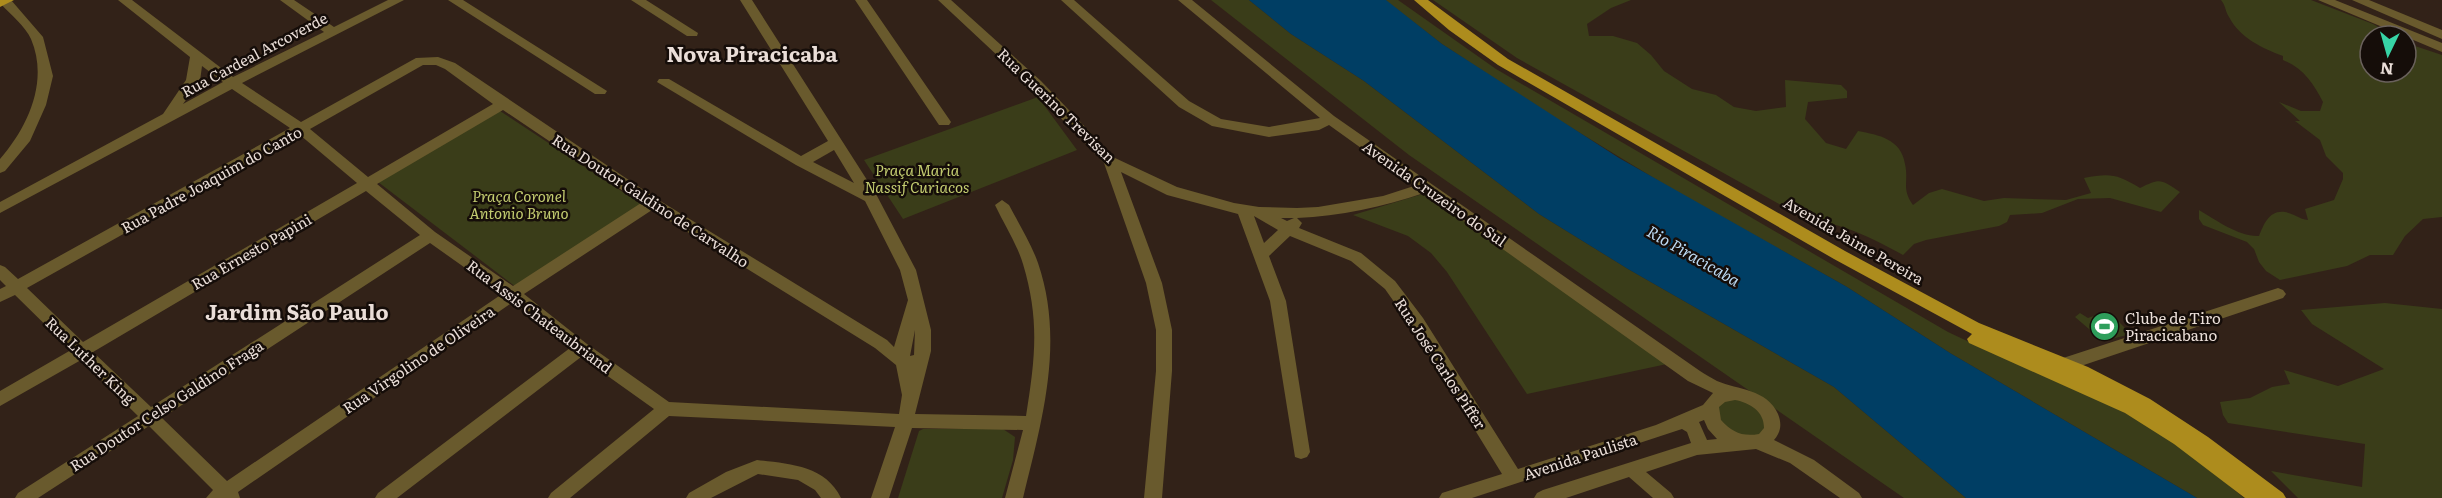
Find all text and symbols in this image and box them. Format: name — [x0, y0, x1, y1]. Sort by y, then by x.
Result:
street label: Rua Cardeal Arcoverde — [177, 6, 331, 102]
north arrow — [2358, 24, 2418, 84]
district label: Nova Piracicaba — [666, 37, 838, 68]
street label: Rua Guerino Trevisan — [993, 42, 1121, 168]
text: N — [2379, 57, 2394, 82]
street label: Rua Padre Joaquim do Canto — [116, 120, 306, 238]
street label: Rua Doutor Galdino de Carvalho — [548, 128, 754, 272]
street label: Avenida Cruzeiro do Sul — [1358, 135, 1512, 251]
park label: Praça Maria Nassif Curiacos — [865, 158, 969, 198]
park label: Praça Coronel Antonio Bruno — [469, 184, 569, 224]
street label: Avenida Jaime Pereira — [1780, 190, 1929, 290]
street label: Rua Ernesto Papini — [187, 207, 315, 295]
water label: Rio Piracicaba — [1643, 219, 1746, 292]
street label: Rua Assis Chateaubriand — [462, 254, 618, 378]
street label: Rua José Carlos Piffer — [1390, 293, 1492, 433]
district label: Jardim São Paulo — [205, 295, 389, 326]
street label: Rua Virgolino de Oliveira — [337, 299, 499, 419]
place label: Clube de Tiro Piracicabano — [2125, 306, 2221, 346]
sports icon: Clube de Tiro Piracicabano — [2088, 310, 2120, 342]
street label: Rua Luther King — [41, 311, 142, 409]
street label: Rua Doutor Celso Galdino Fraga — [65, 333, 268, 476]
street label: Avenida Paulista — [1520, 427, 1640, 485]

